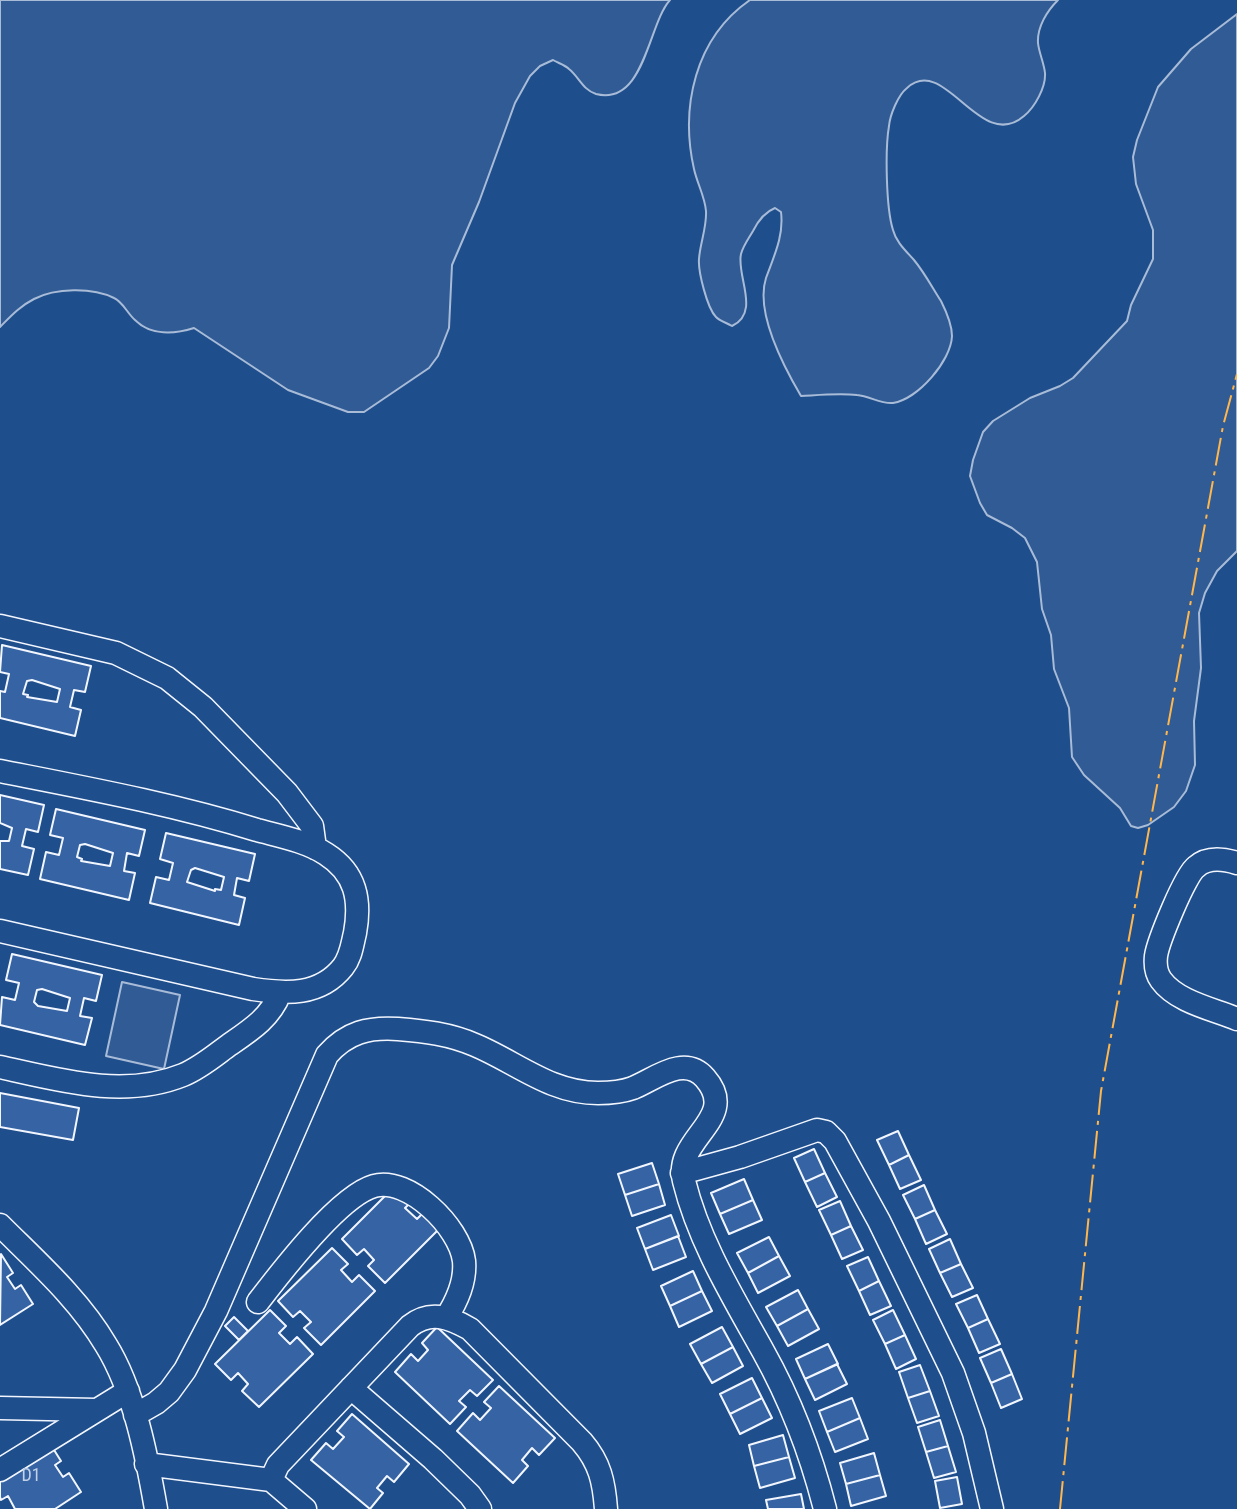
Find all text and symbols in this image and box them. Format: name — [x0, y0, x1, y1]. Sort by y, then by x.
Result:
house number: D1 — [21, 1465, 41, 1487]

